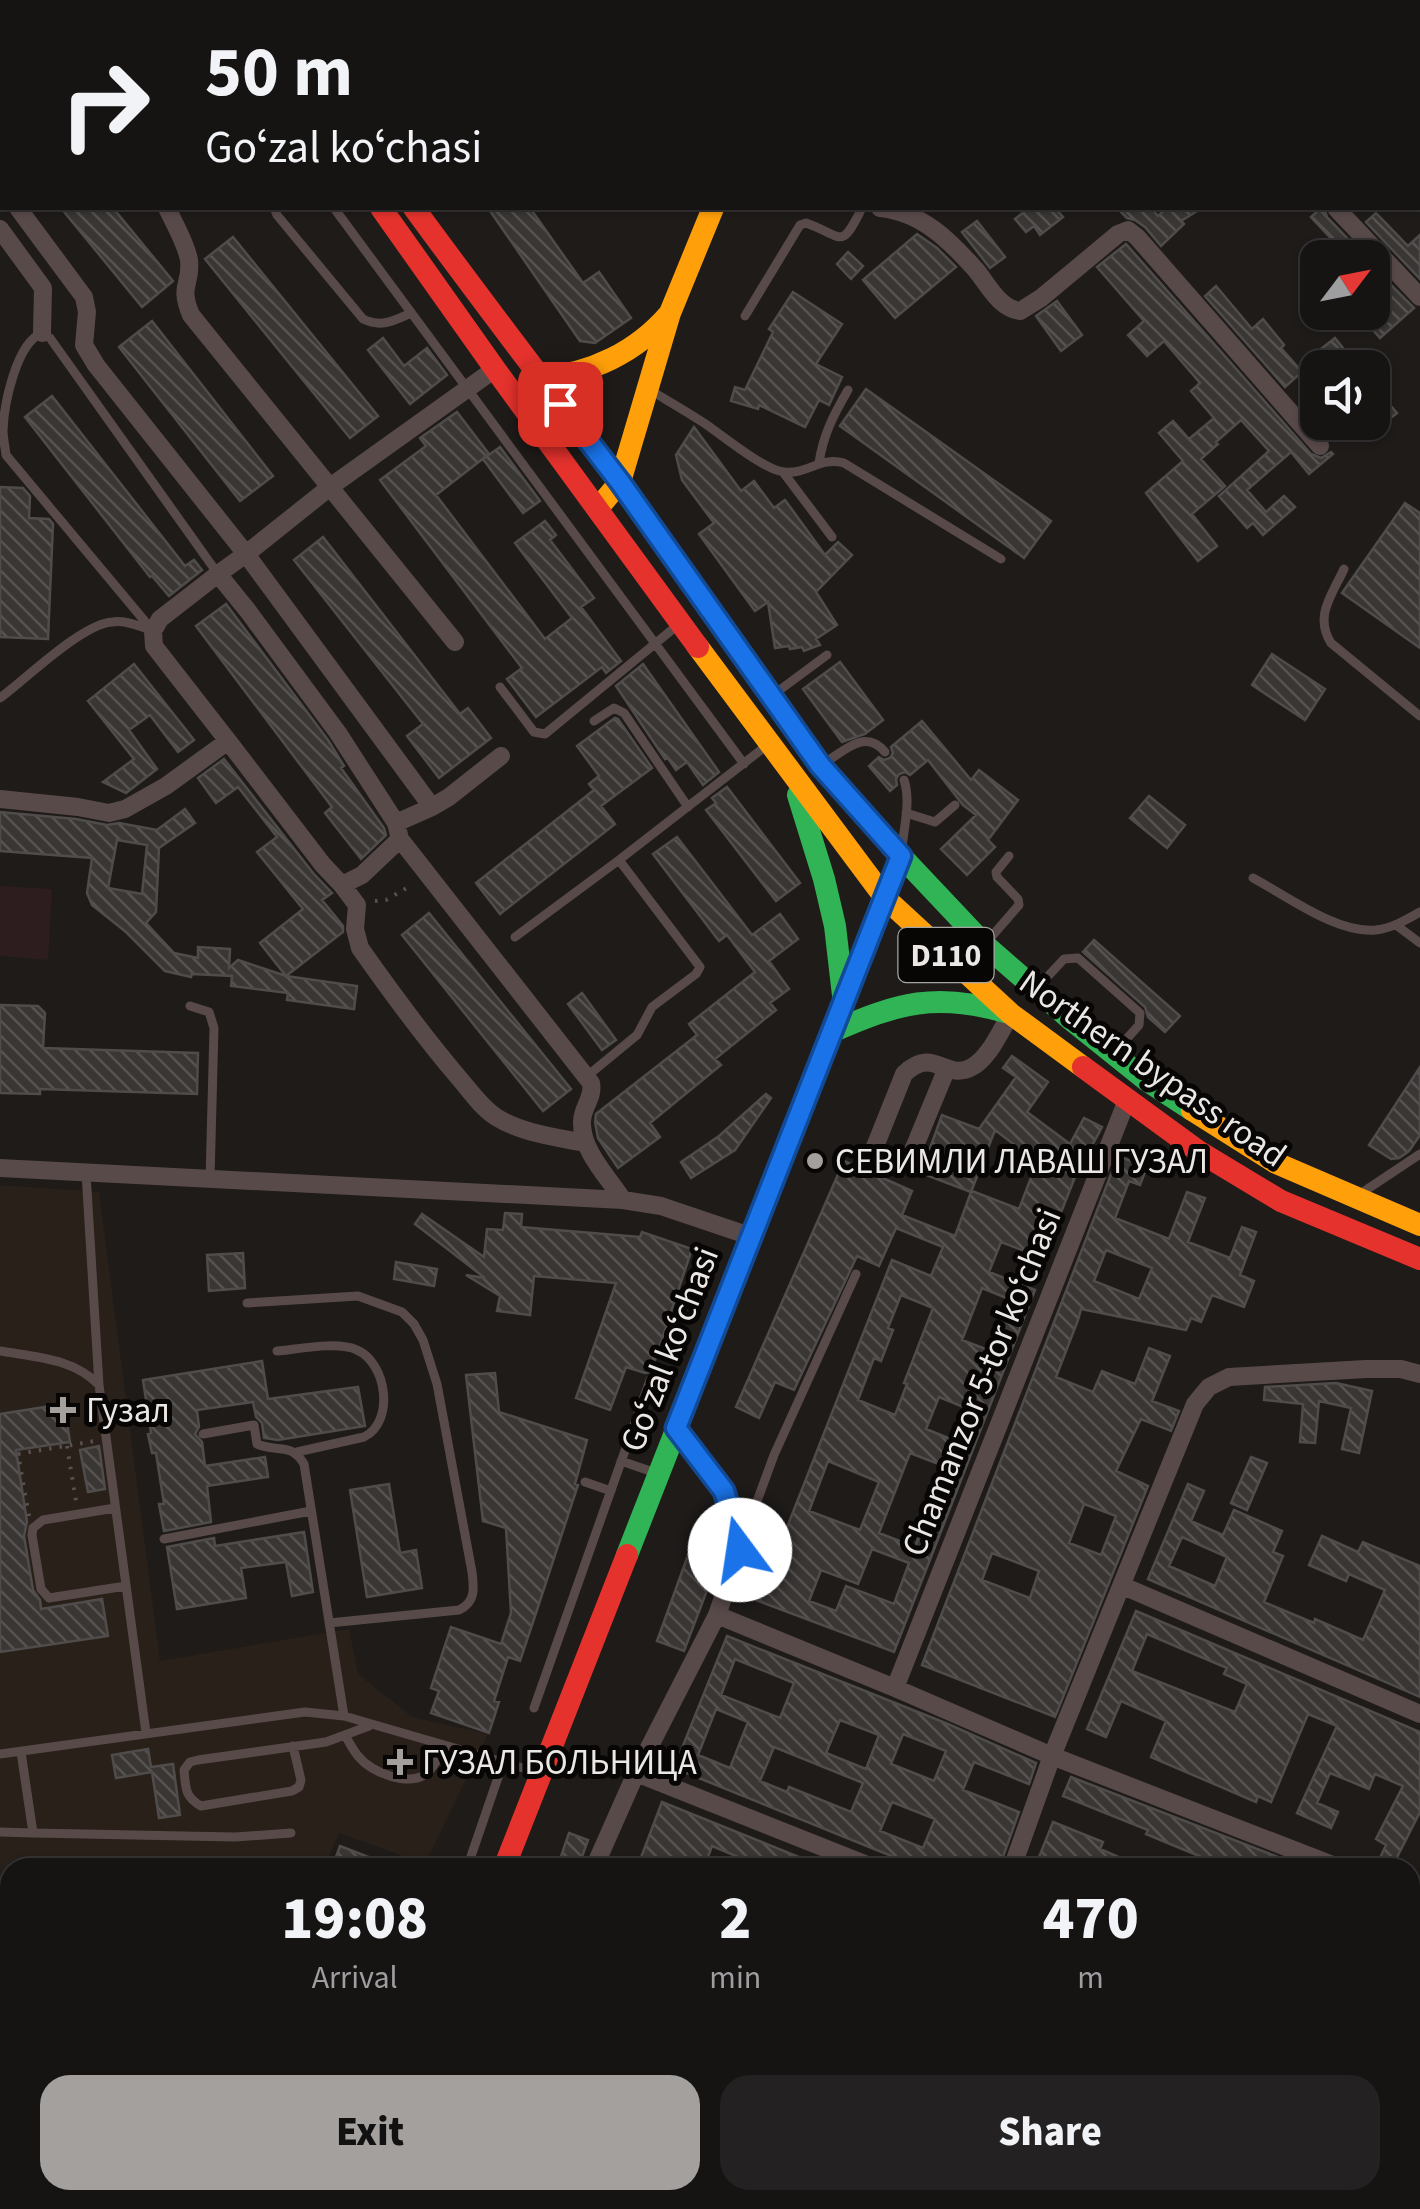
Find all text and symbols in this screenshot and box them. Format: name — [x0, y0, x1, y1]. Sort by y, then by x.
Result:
text: 50 m — [205, 23, 353, 123]
icon: right — [40, 40, 170, 170]
text: Goʻzal koʻchasi — [205, 116, 482, 180]
north arrow — [1300, 240, 1390, 330]
map controls — [1300, 240, 1390, 440]
button: sound — [1300, 350, 1390, 440]
pin — [518, 362, 603, 447]
icon: arrive — [533, 377, 588, 432]
road number: D110 — [898, 928, 994, 982]
street label: Northern bypass road — [1009, 958, 1296, 1180]
place label: СЕВИМЛИ ЛАВАШ ГУЗАЛ — [835, 1137, 1208, 1187]
marker: СЕВИМЛИ ЛАВАШ ГУЗАЛ — [804, 1150, 826, 1172]
street label: Chamanzor 5-tor koʻchasi — [889, 1201, 1075, 1564]
street label: Goʻzal koʻchasi — [608, 1240, 732, 1459]
place label: Гузал — [86, 1386, 170, 1436]
marker: Гузал — [50, 1397, 76, 1423]
position arrow — [688, 1498, 792, 1602]
place label: ГУЗАЛ БОЛЬНИЦА — [422, 1738, 697, 1788]
marker: ГУЗАЛ БОЛЬНИЦА — [387, 1749, 413, 1775]
text: 19:08 — [281, 1877, 428, 1962]
text: 2 — [719, 1877, 751, 1962]
text: 470 — [1043, 1877, 1139, 1962]
text: Arrival — [312, 1955, 398, 2001]
text: min — [709, 1955, 761, 2001]
text: m — [1077, 1955, 1104, 2001]
button: Exit — [40, 2075, 700, 2190]
button: Share — [720, 2075, 1380, 2190]

